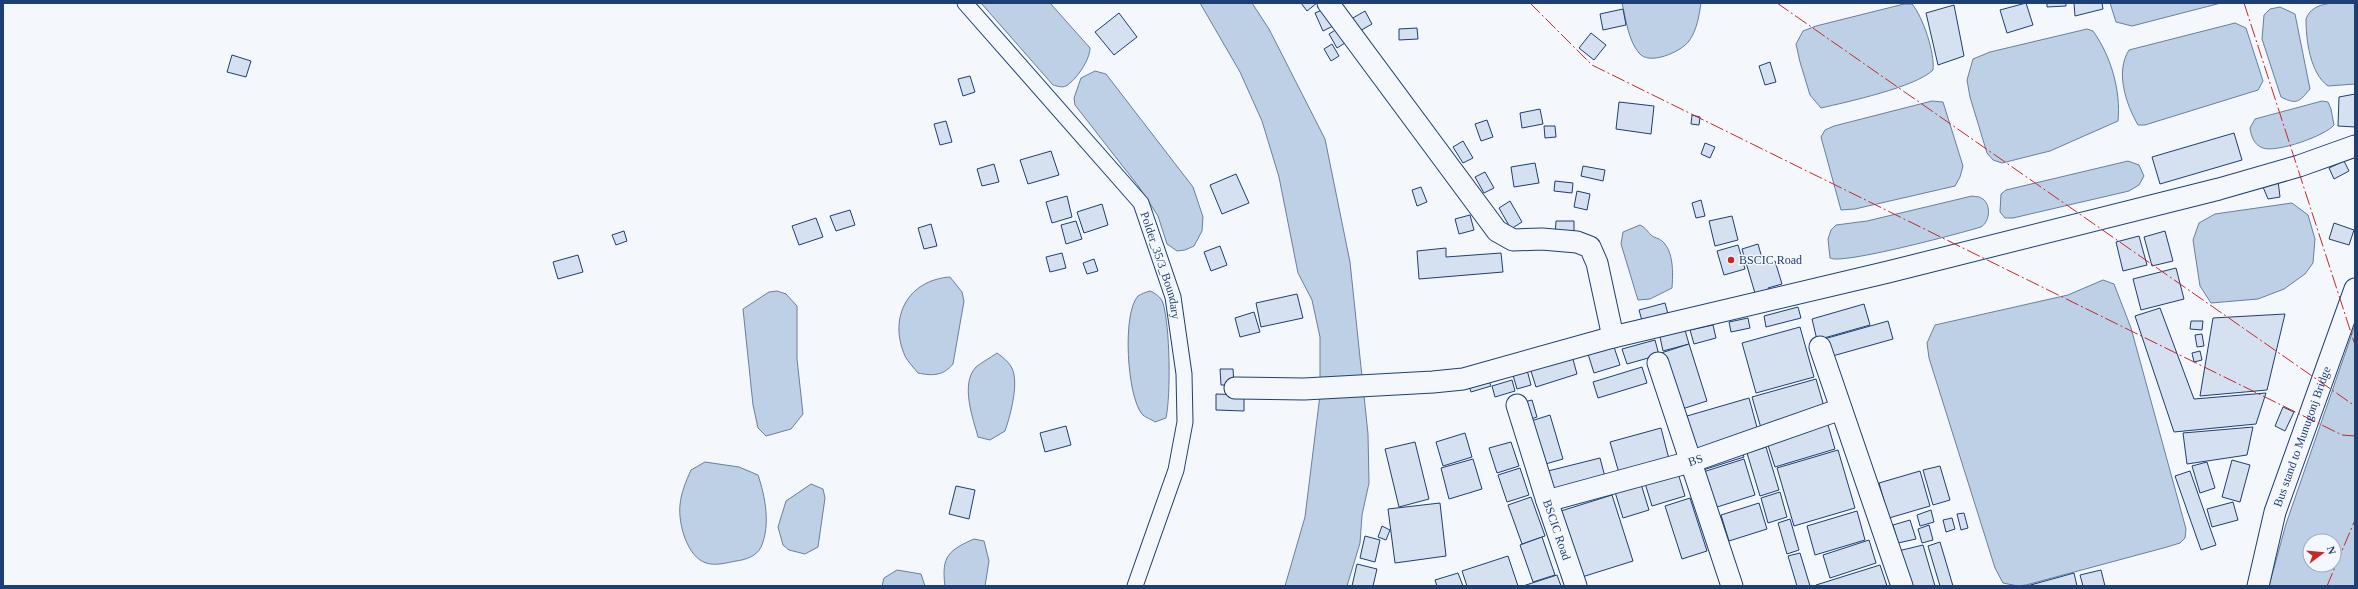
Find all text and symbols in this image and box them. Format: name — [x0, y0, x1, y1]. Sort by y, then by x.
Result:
street label: Polder_35/3_Boundary — [1137, 210, 1183, 320]
place label: BSCIC Road — [1739, 253, 1802, 267]
marker: BSCIC Road — [1726, 255, 1736, 265]
street label: Bus stand to Munugonj Bridge — [2270, 365, 2334, 509]
street label: BS — [1686, 451, 1705, 469]
street label: BSCIC Road — [1540, 498, 1574, 562]
north arrow — [2302, 533, 2342, 573]
text: N — [2325, 545, 2338, 556]

